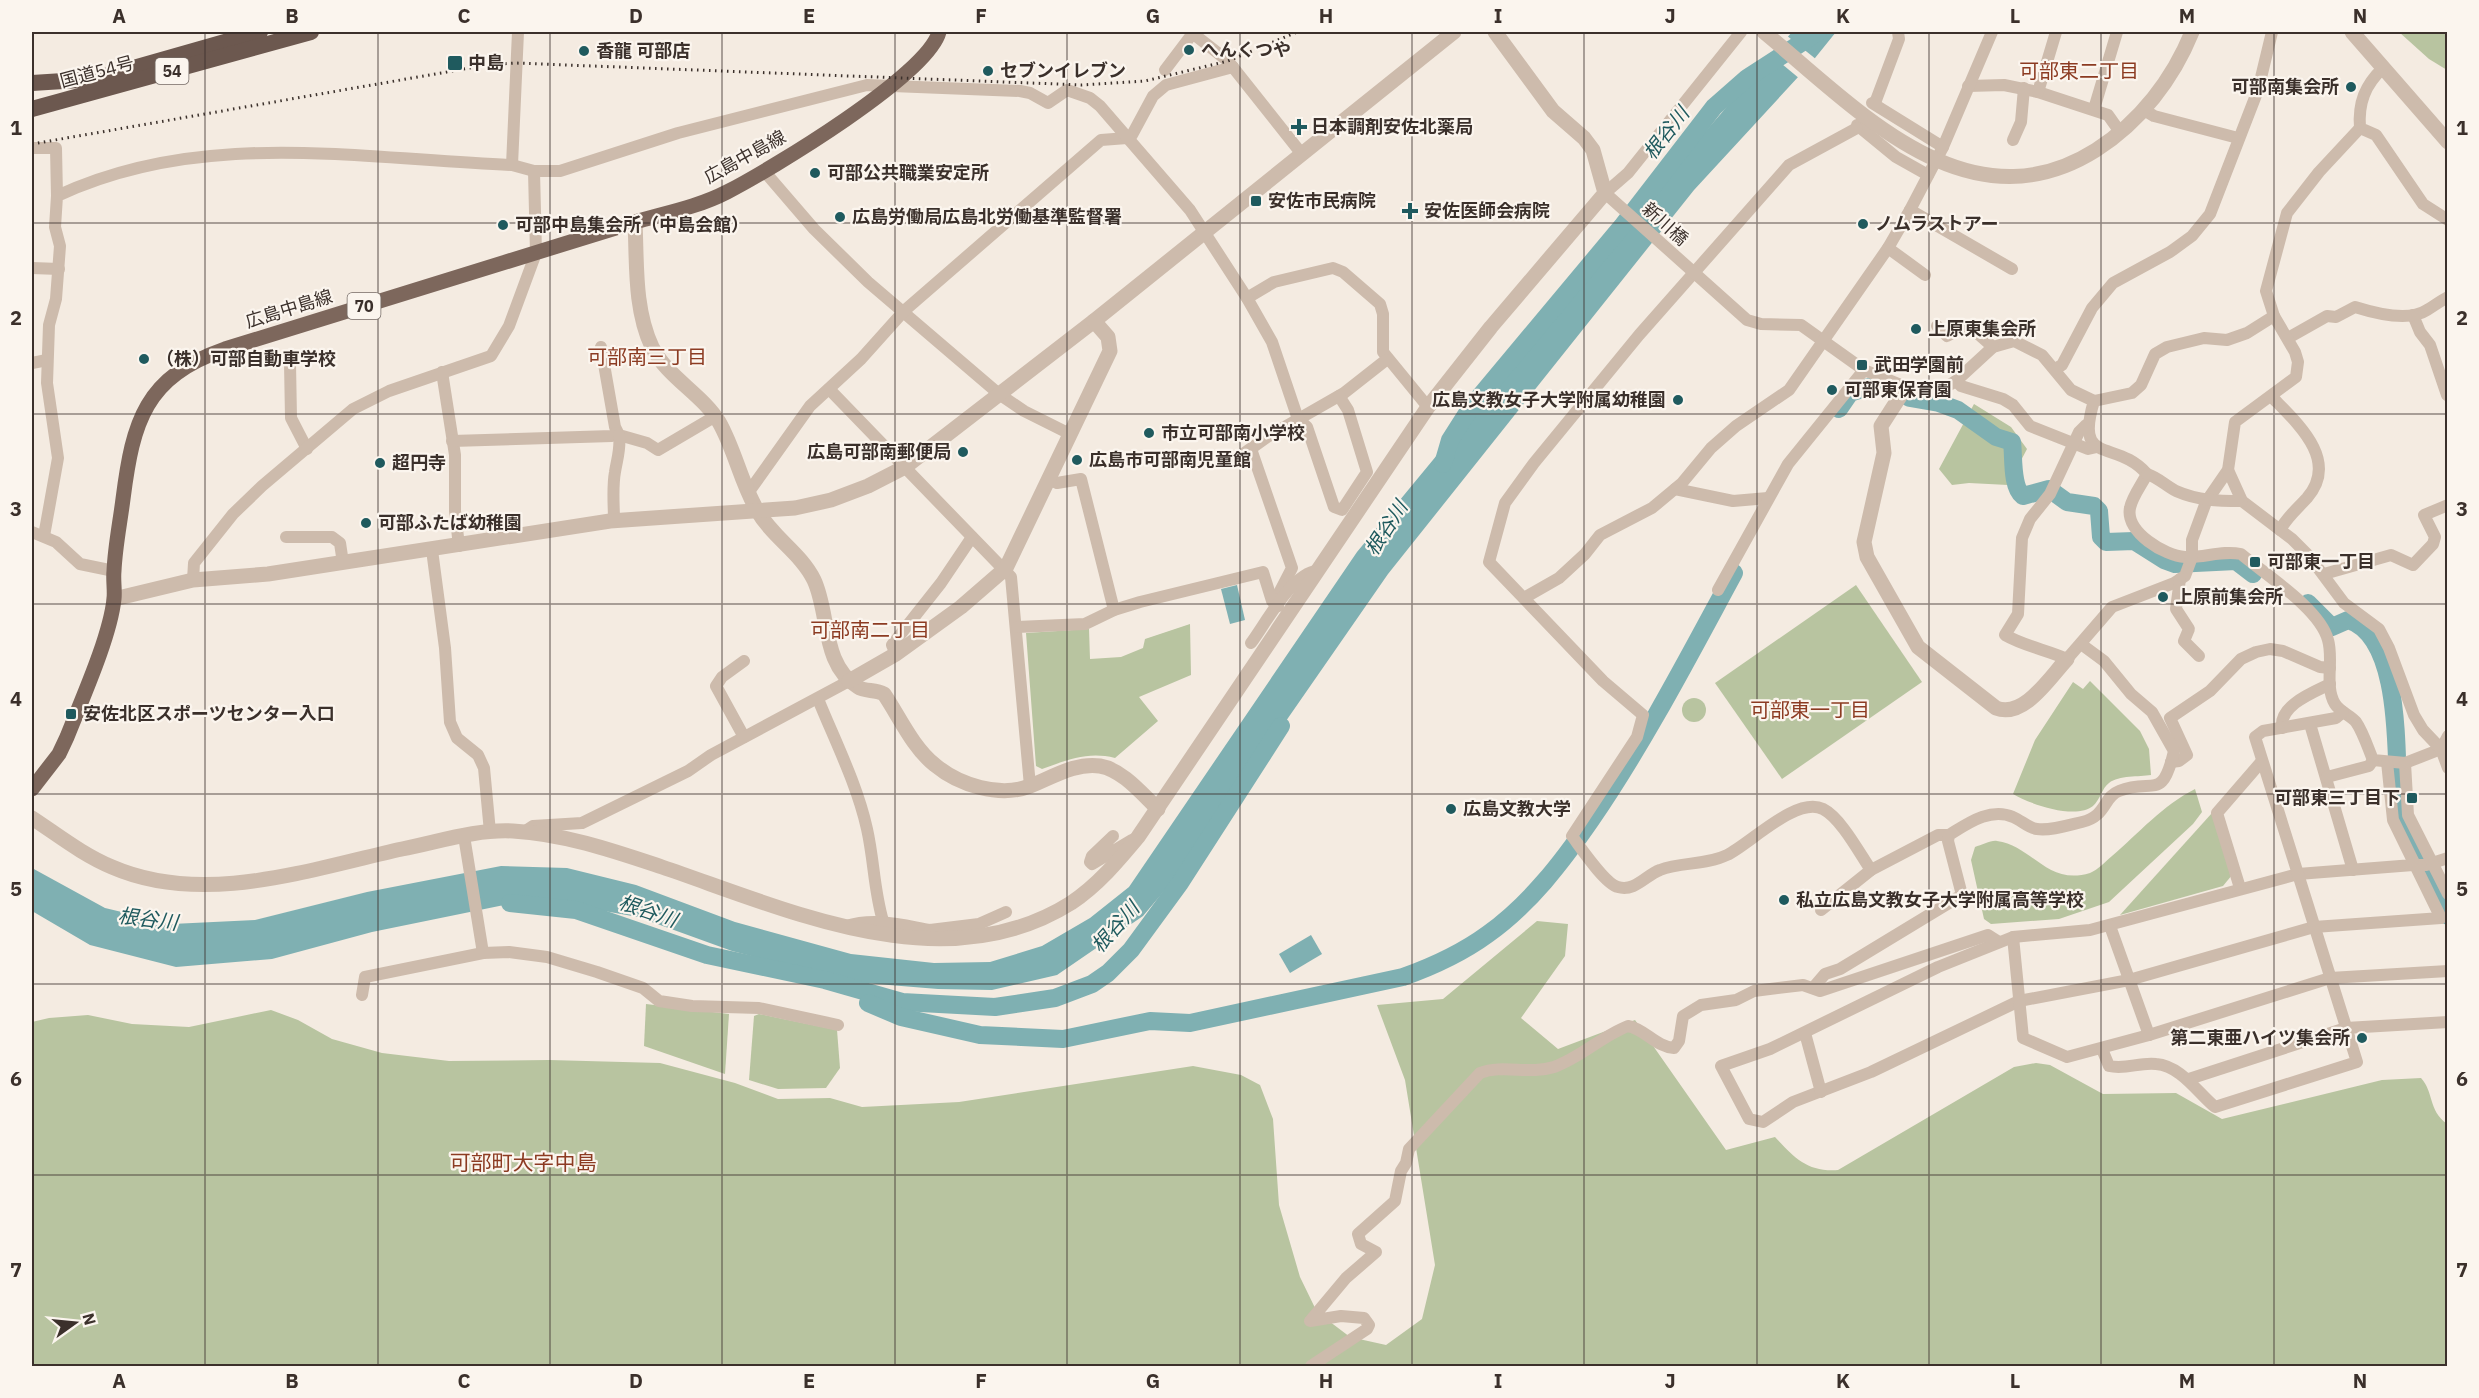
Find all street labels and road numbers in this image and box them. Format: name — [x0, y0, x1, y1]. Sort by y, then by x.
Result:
street label: 国道54号 — [57, 51, 136, 92]
road number: 54 — [156, 58, 188, 84]
street label: 広島中島線 — [700, 125, 790, 188]
street label: 新川橋 — [1638, 197, 1693, 250]
street label: 広島中島線 — [242, 284, 335, 333]
road number: 70 — [348, 293, 380, 319]

